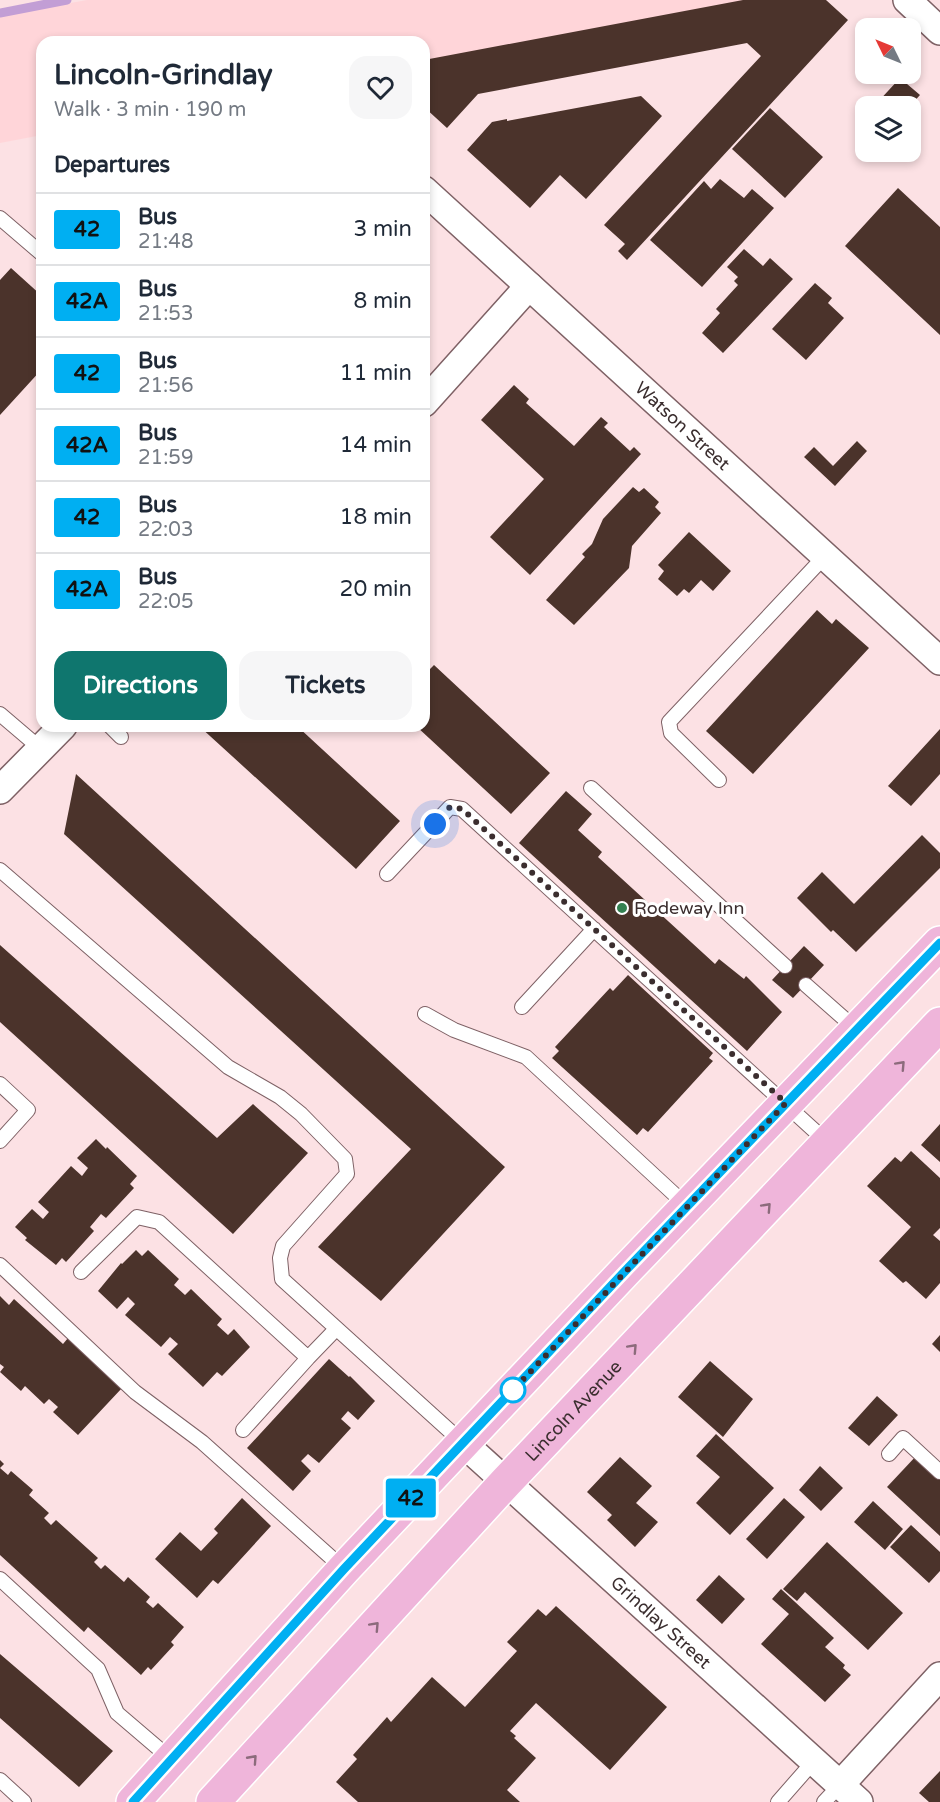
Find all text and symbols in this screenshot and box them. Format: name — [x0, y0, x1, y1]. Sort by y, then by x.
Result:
north arrow — [855, 18, 921, 84]
map controls — [855, 18, 921, 162]
button: heart — [349, 56, 412, 119]
text: Lincoln-Grindlay — [54, 58, 273, 92]
button: layers — [855, 96, 921, 162]
text: Walk · 3 min · 190 m — [54, 98, 246, 122]
text: Departures — [54, 152, 170, 178]
text: Bus — [138, 204, 177, 230]
text: 3 min — [353, 216, 412, 242]
text: 42 — [74, 217, 100, 242]
text: 21:48 — [138, 230, 193, 254]
text: Bus — [138, 276, 177, 302]
text: 8 min — [353, 288, 412, 314]
text: 42A — [66, 289, 108, 314]
text: 21:53 — [138, 302, 194, 326]
text: Bus — [138, 348, 177, 374]
text: 11 min — [340, 360, 412, 386]
text: 42 — [74, 361, 100, 386]
text: 21:56 — [138, 374, 193, 398]
street label: Watson Street — [630, 377, 735, 475]
text: Bus — [138, 420, 177, 446]
text: 14 min — [340, 432, 412, 458]
text: 42A — [66, 433, 108, 458]
text: 21:59 — [138, 446, 194, 470]
text: Bus — [138, 492, 177, 518]
text: 18 min — [340, 504, 412, 530]
text: 42 — [74, 505, 100, 530]
text: 22:03 — [138, 518, 193, 542]
text: Bus — [138, 564, 177, 590]
text: 20 min — [340, 576, 412, 602]
text: 42A — [66, 577, 108, 602]
text: 22:05 — [138, 590, 194, 614]
button: Directions — [54, 651, 227, 720]
button: Tickets — [239, 651, 412, 720]
your location — [420, 809, 450, 839]
place label: Rodeway Inn — [634, 897, 745, 919]
marker: Rodeway Inn — [615, 901, 629, 915]
one-way arrow — [894, 1062, 905, 1072]
one-way arrow — [760, 1203, 771, 1213]
one-way arrow — [626, 1345, 637, 1355]
street label: Lincoln Avenue — [520, 1356, 627, 1466]
unlabelled marker — [500, 1377, 526, 1403]
line badge: 42 — [384, 1478, 438, 1518]
text: 42 — [398, 1486, 424, 1511]
street label: Grindlay Street — [606, 1571, 716, 1673]
one-way arrow — [367, 1622, 378, 1633]
one-way arrow — [246, 1755, 257, 1766]

